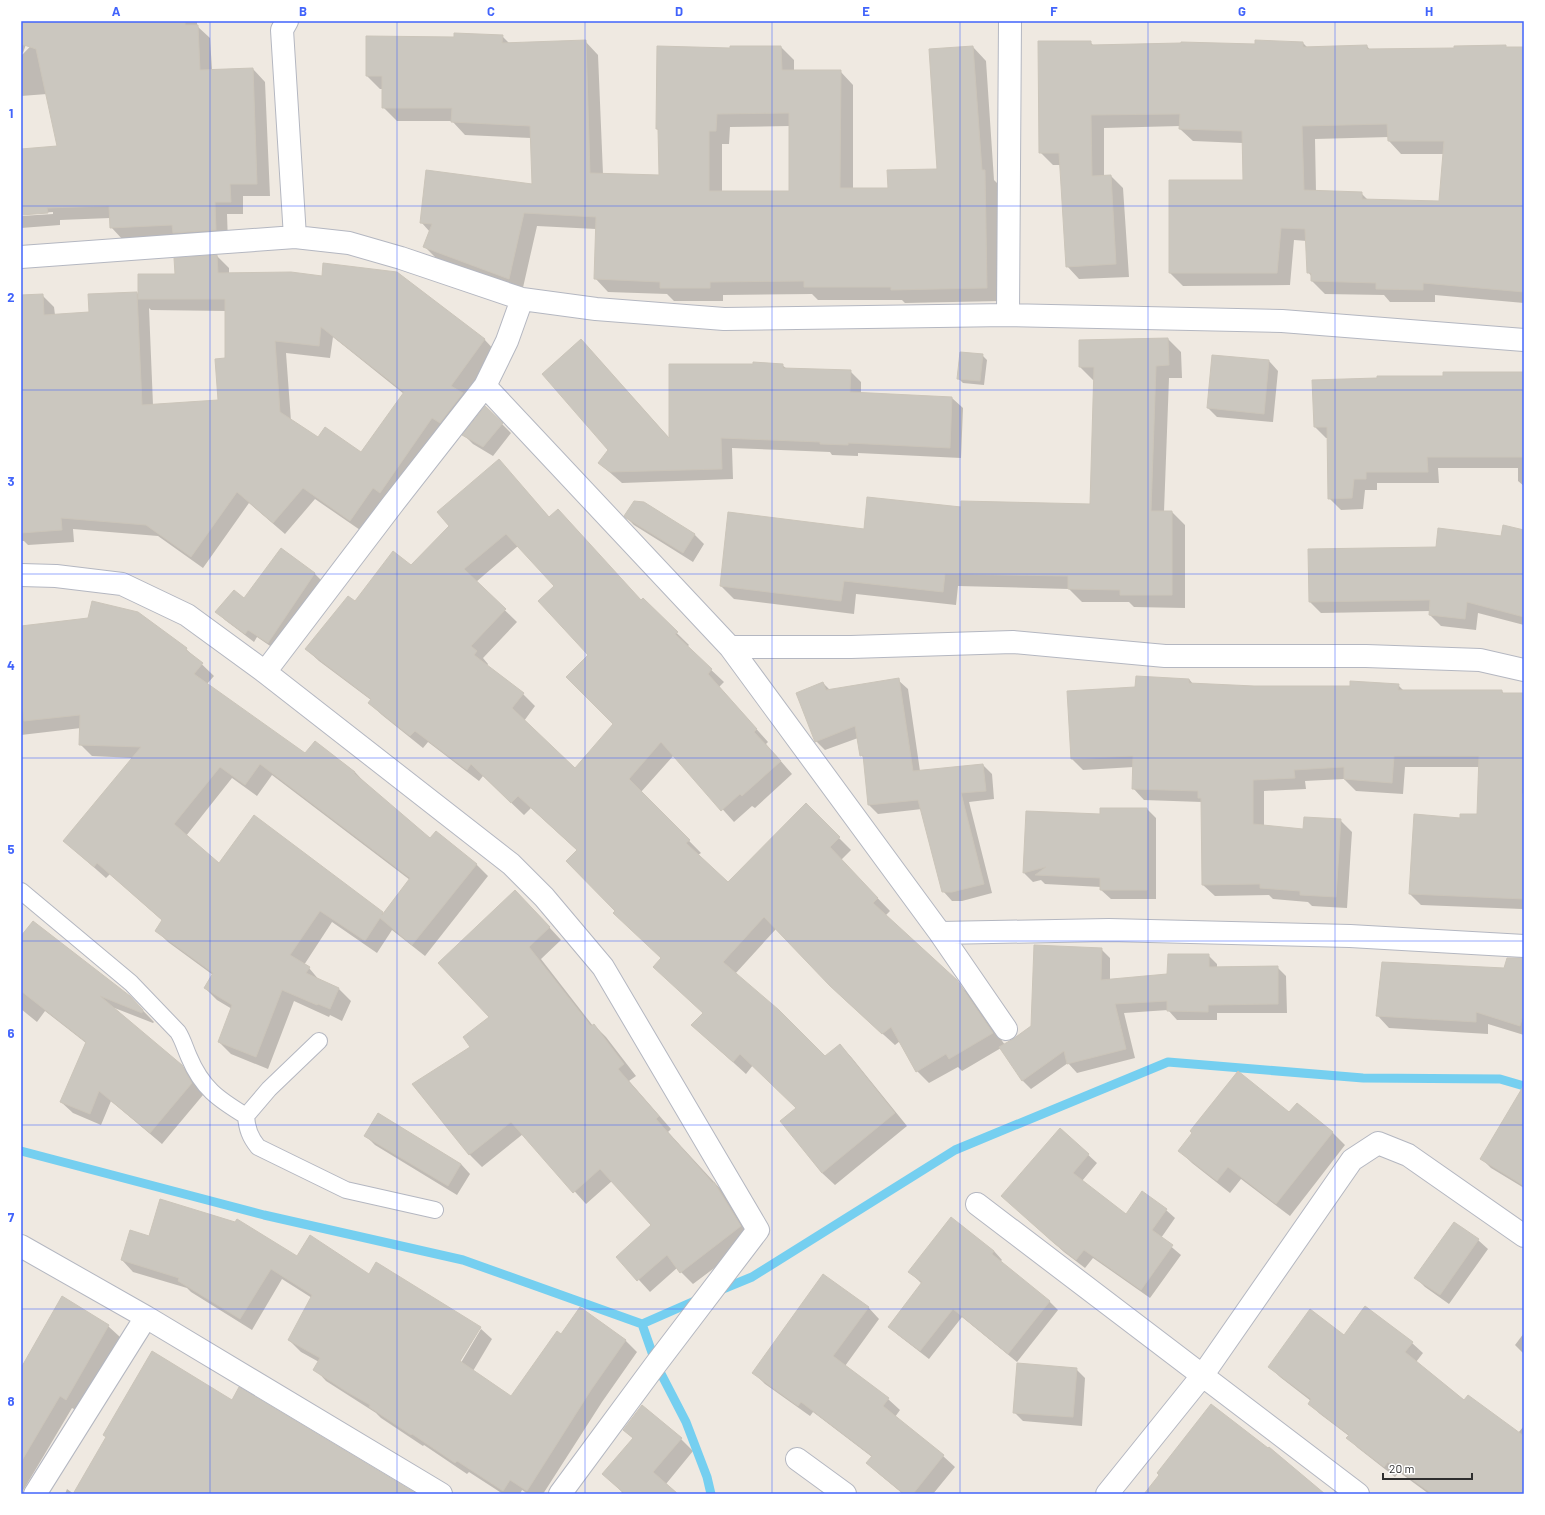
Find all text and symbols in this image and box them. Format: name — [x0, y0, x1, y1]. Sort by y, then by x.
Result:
text: A — [112, 3, 121, 19]
text: B — [299, 3, 307, 19]
text: C — [487, 3, 495, 19]
text: D — [675, 3, 683, 19]
text: E — [862, 3, 870, 19]
text: F — [1050, 3, 1058, 19]
text: G — [1238, 3, 1246, 19]
text: H — [1425, 3, 1433, 19]
text: 1 — [9, 105, 13, 121]
text: 2 — [7, 289, 15, 305]
text: 3 — [7, 473, 15, 489]
text: 4 — [7, 657, 15, 673]
text: 5 — [7, 841, 15, 857]
text: 6 — [8, 1025, 15, 1041]
text: 7 — [8, 1209, 15, 1225]
text: 8 — [7, 1393, 15, 1409]
scale bar — [1383, 1455, 1472, 1481]
text: 20 m — [1389, 1461, 1415, 1475]

